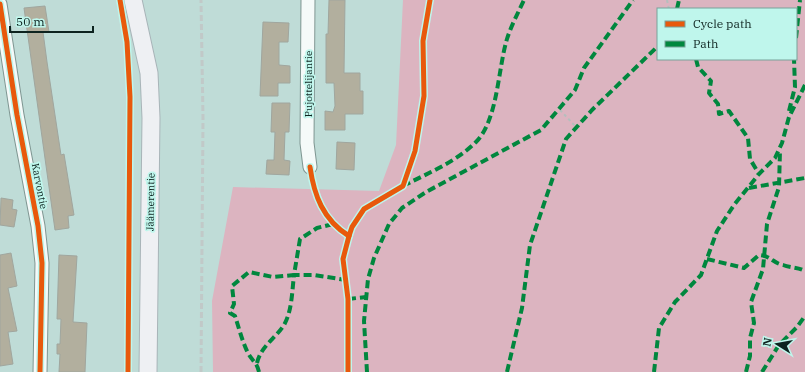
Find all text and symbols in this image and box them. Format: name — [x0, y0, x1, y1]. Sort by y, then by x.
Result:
scale bar — [10, 8, 93, 34]
legend — [657, 8, 797, 60]
text: 50 m — [16, 14, 45, 29]
text: Cycle path — [693, 16, 752, 31]
text: Path — [693, 36, 719, 51]
street label: Pujottelijantie — [302, 51, 315, 117]
street label: Karvontie — [29, 162, 50, 210]
street label: Jäämerentie — [143, 173, 158, 231]
north arrow — [757, 324, 797, 364]
text: N — [759, 336, 775, 348]

